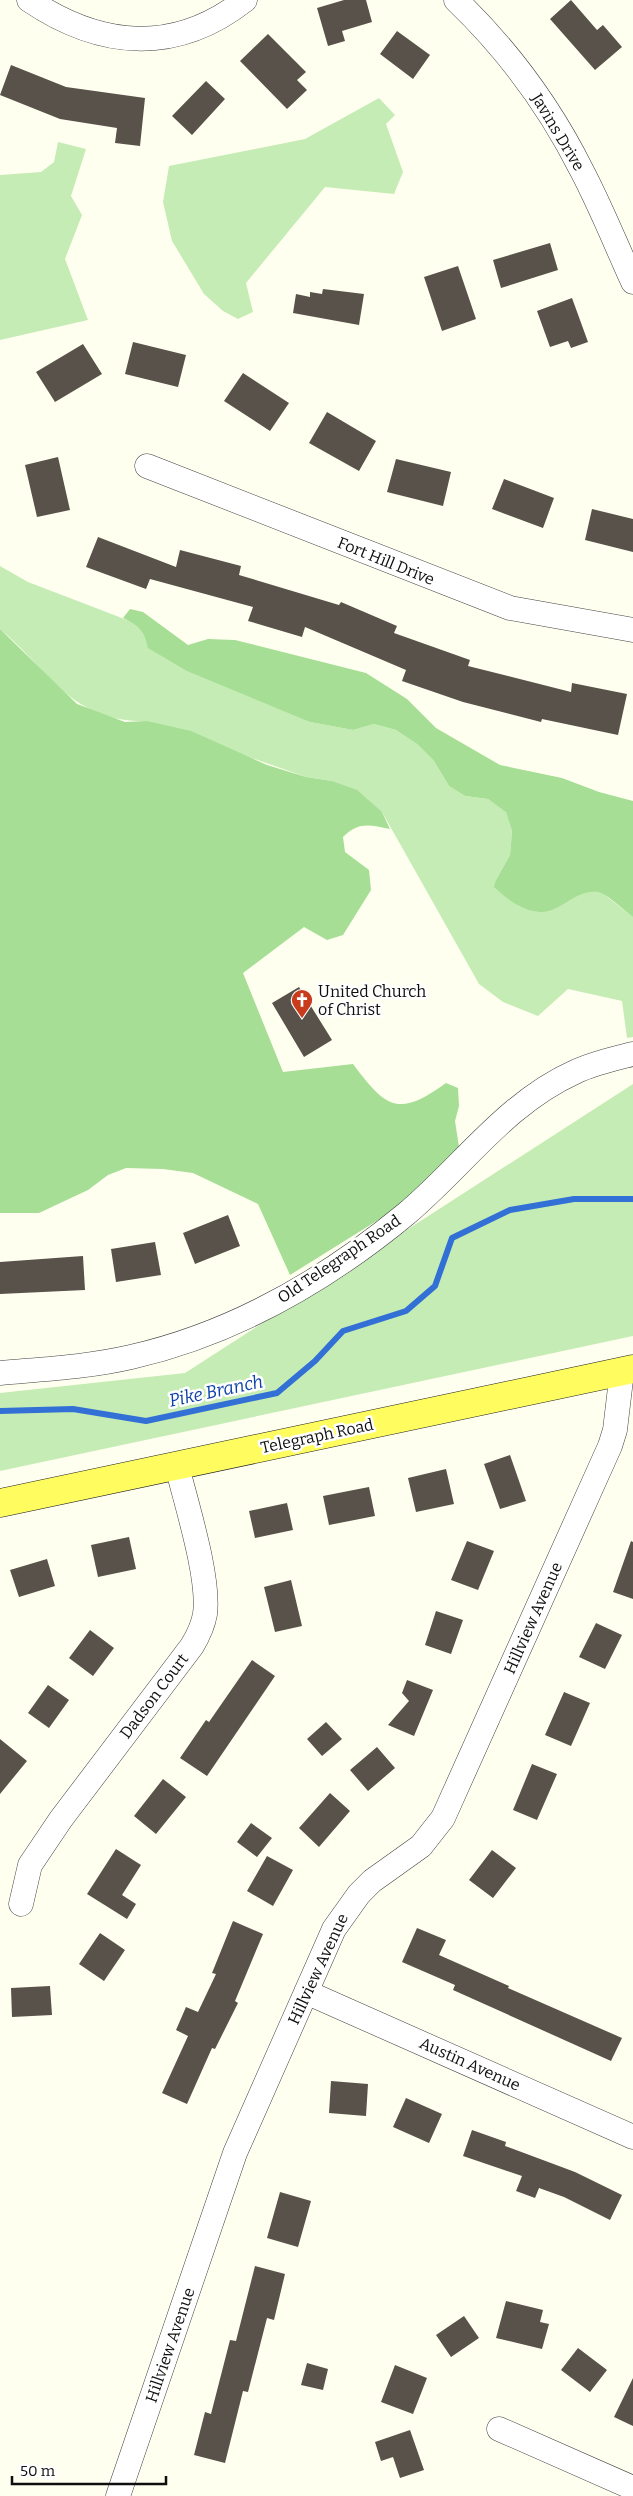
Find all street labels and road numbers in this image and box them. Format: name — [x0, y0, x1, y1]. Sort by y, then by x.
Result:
street label: Javins Drive — [527, 89, 588, 174]
street label: Fort Hill Drive — [335, 533, 437, 589]
street label: Old Telegraph Road — [274, 1211, 404, 1307]
street label: Telegraph Road — [259, 1415, 376, 1457]
street label: Hillview Avenue — [500, 1559, 566, 1677]
street label: Dadson Court — [116, 1650, 192, 1742]
street label: Hillview Avenue — [284, 1911, 352, 2027]
street label: Austin Avenue — [417, 2033, 523, 2095]
street label: Hillview Avenue — [141, 2285, 199, 2405]

